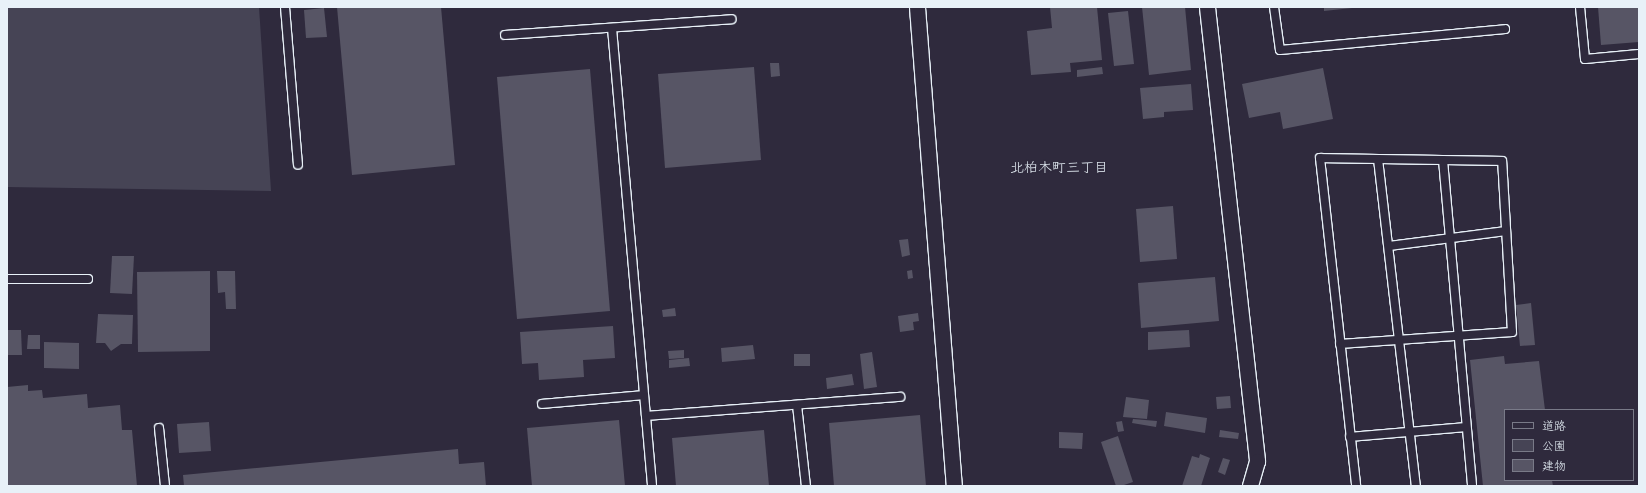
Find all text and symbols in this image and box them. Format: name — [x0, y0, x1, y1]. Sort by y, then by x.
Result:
district label: 北柏木町三丁目 — [1010, 160, 1108, 176]
legend — [1504, 409, 1634, 481]
text: 道路 — [1542, 419, 1566, 434]
text: 公園 — [1542, 439, 1566, 454]
text: 建物 — [1542, 459, 1566, 474]

